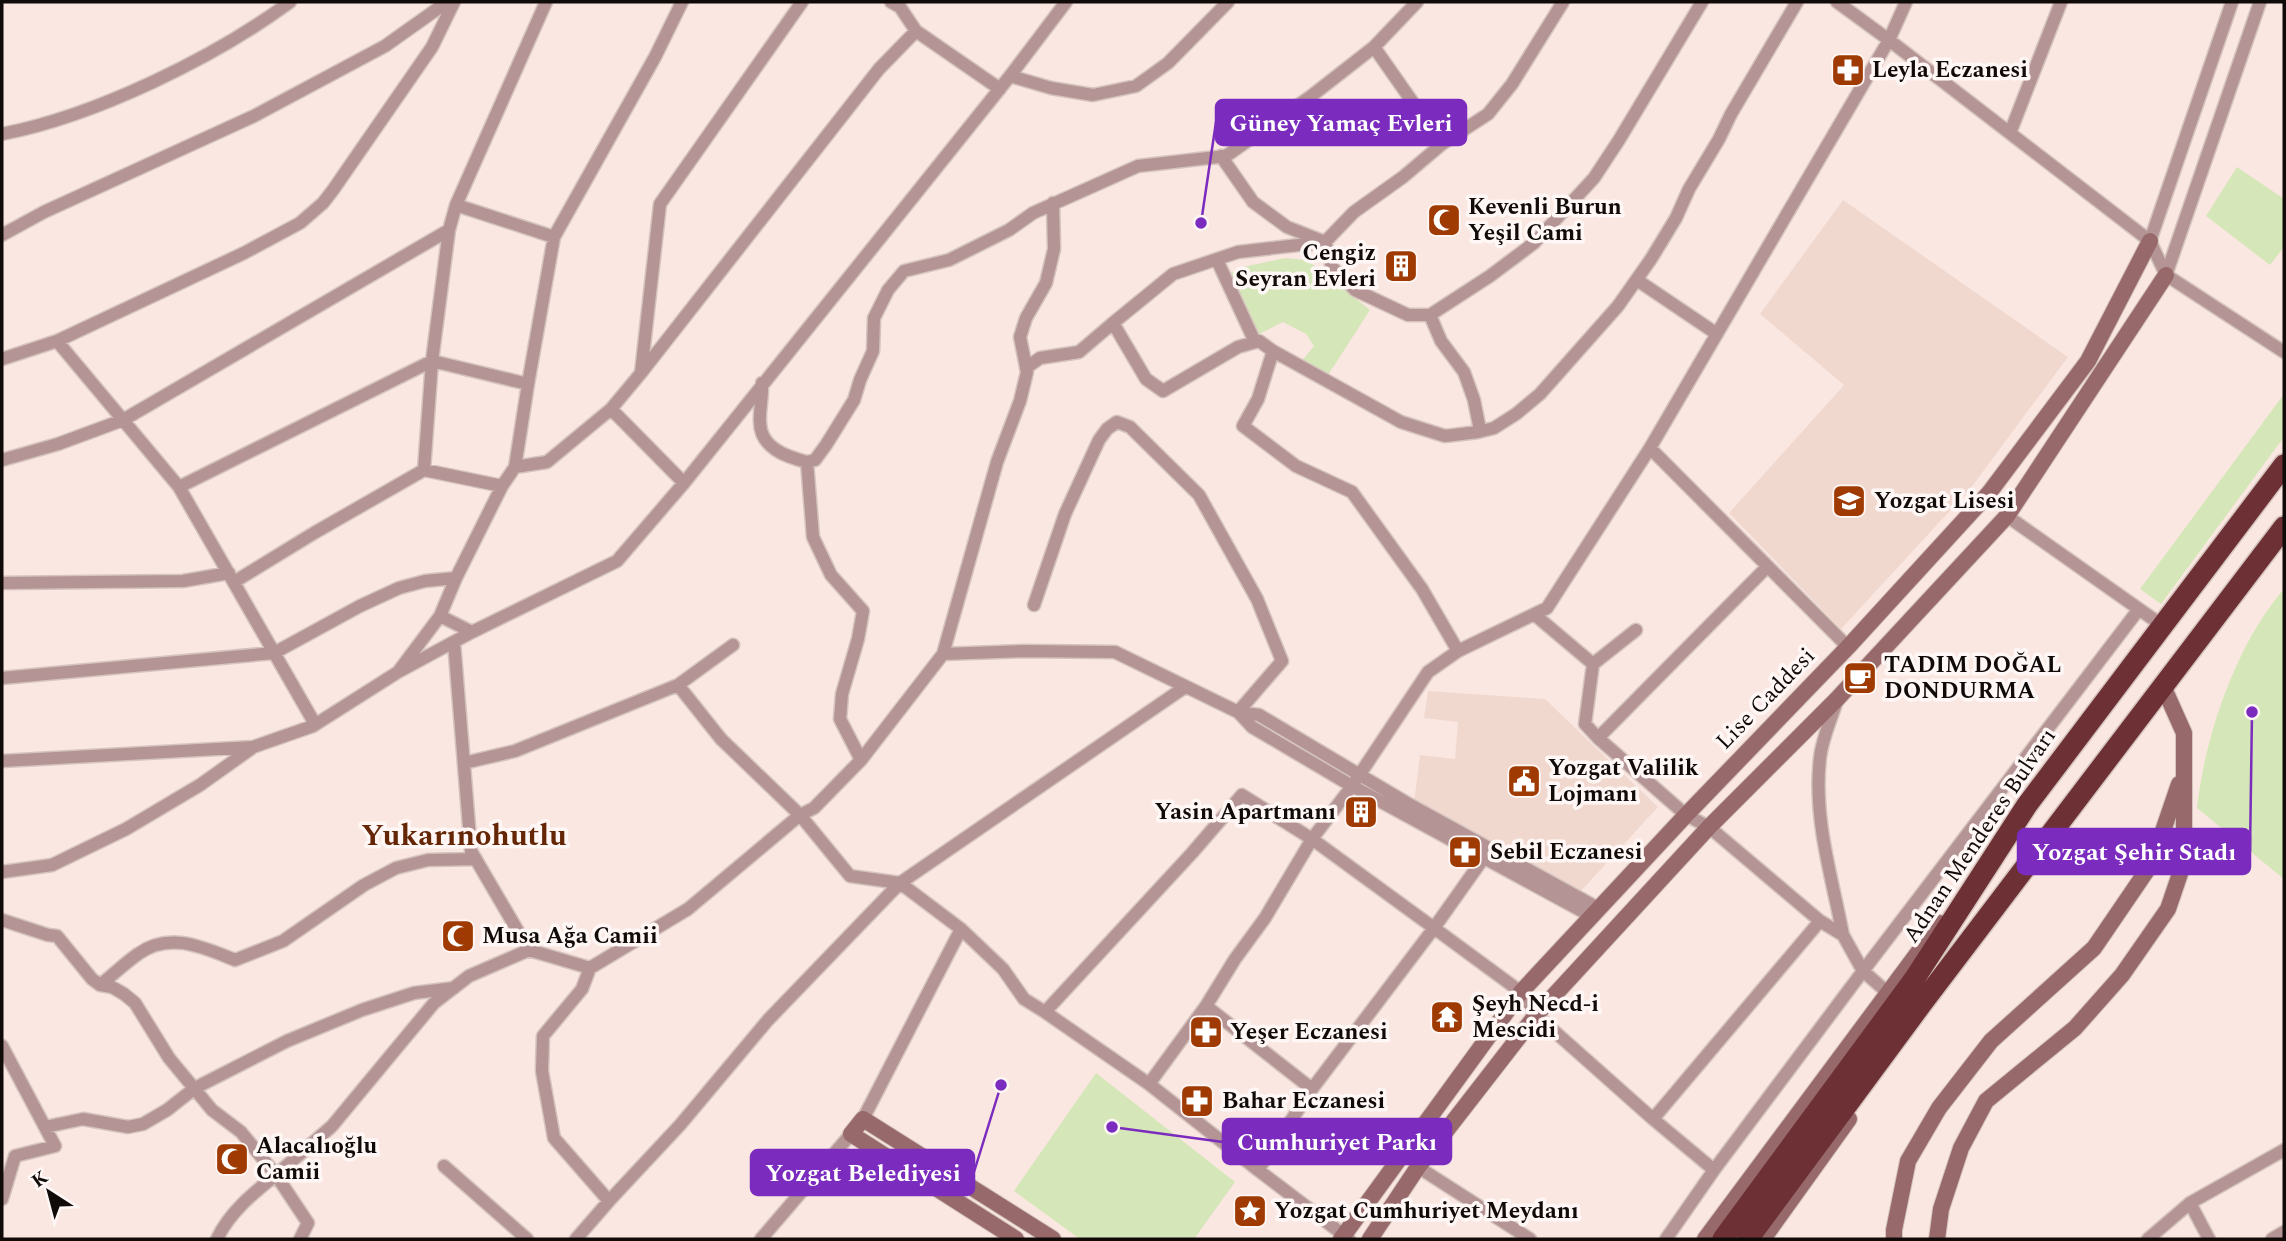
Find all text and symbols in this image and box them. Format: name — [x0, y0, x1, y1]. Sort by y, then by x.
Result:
pharmacy icon: Leyla Eczanesi — [1829, 51, 1867, 89]
place label: Leyla Eczanesi — [1872, 53, 2028, 88]
callout: Güney Yamaç Evleri — [1216, 100, 1466, 145]
text: Güney Yamaç Evleri — [1230, 106, 1452, 142]
place label: Kevenli Burun Yeşil Cami — [1468, 190, 1622, 251]
mosque icon: Kevenli Burun Yeşil Cami — [1425, 201, 1463, 239]
place label: Cengiz Seyran Evleri — [1235, 236, 1376, 297]
building icon: Cengiz Seyran Evleri — [1382, 247, 1420, 285]
school or university icon: Yozgat Lisesi — [1830, 482, 1868, 520]
place label: Yozgat Lisesi — [1874, 484, 2014, 519]
street label: Lise Caddesi — [1708, 640, 1824, 758]
place label: TADIM DOĞAL DONDURMA — [1884, 648, 2061, 709]
cafe icon: TADIM DOĞAL DONDURMA — [1841, 659, 1879, 697]
street label: Adnan Menderes Bulvarı — [1895, 721, 2065, 951]
place label: Yozgat Valilik Lojmanı — [1548, 751, 1699, 812]
public building icon: Yozgat Valilik Lojmanı — [1505, 762, 1543, 800]
building icon: Yasin Apartmanı — [1342, 793, 1380, 831]
place label: Yasin Apartmanı — [1154, 795, 1336, 830]
district label: Yukarınohutlu — [361, 813, 567, 859]
callout: Yozgat Şehir Stadı — [2018, 829, 2250, 874]
pharmacy icon: Sebil Eczanesi — [1446, 833, 1484, 871]
place label: Sebil Eczanesi — [1490, 835, 1642, 870]
text: Yozgat Şehir Stadı — [2032, 835, 2236, 871]
mosque icon: Musa Ağa Camii — [439, 917, 477, 955]
place label: Musa Ağa Camii — [482, 919, 658, 954]
place label: Şeyh Necd-i Mescidi — [1472, 987, 1599, 1048]
temple icon: Şeyh Necd-i Mescidi — [1428, 998, 1466, 1036]
pharmacy icon: Yeşer Eczanesi — [1187, 1013, 1225, 1051]
place label: Yeşer Eczanesi — [1230, 1015, 1388, 1050]
pharmacy icon: Bahar Eczanesi — [1178, 1082, 1216, 1120]
place label: Bahar Eczanesi — [1222, 1084, 1385, 1119]
callout: Cumhuriyet Parkı — [1223, 1119, 1451, 1164]
text: Cumhuriyet Parkı — [1237, 1125, 1437, 1161]
place label: Alacalıoğlu Camii — [256, 1129, 377, 1190]
mosque icon: Alacalıoğlu Camii — [213, 1140, 251, 1178]
callout: Yozgat Belediyesi — [751, 1150, 974, 1195]
text: Yozgat Belediyesi — [765, 1156, 961, 1192]
north arrow — [14, 1157, 84, 1227]
text: K — [25, 1163, 55, 1196]
place icon: Yozgat Cumhuriyet Meydanı — [1231, 1192, 1269, 1230]
place label: Yozgat Cumhuriyet Meydanı — [1274, 1194, 1579, 1229]

